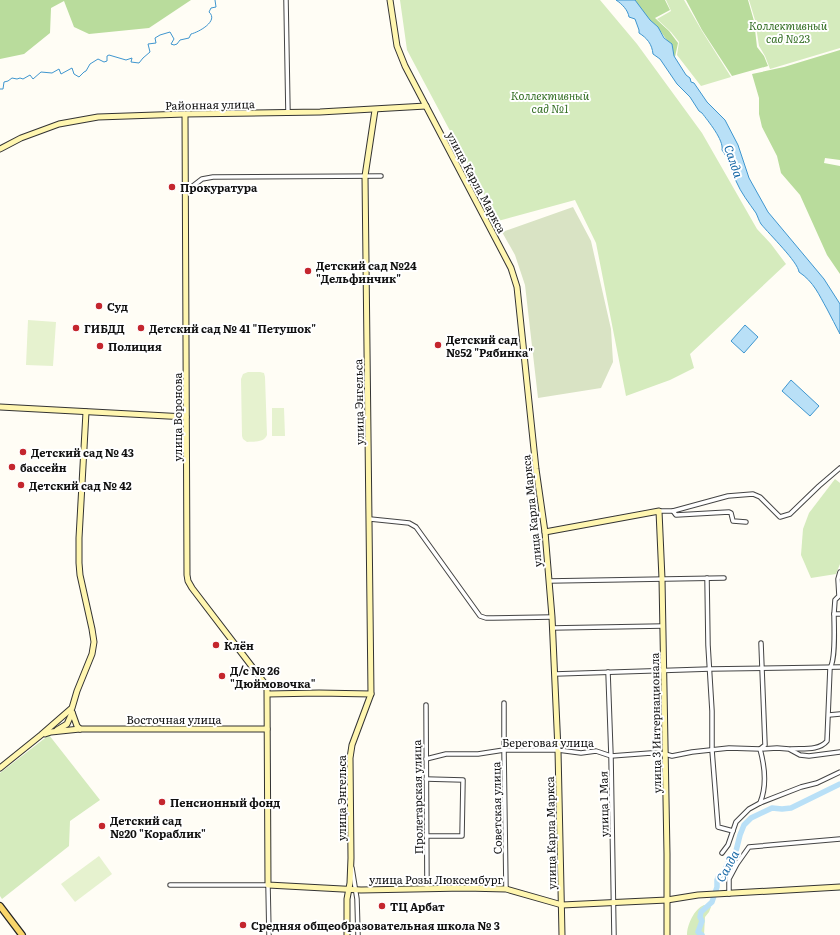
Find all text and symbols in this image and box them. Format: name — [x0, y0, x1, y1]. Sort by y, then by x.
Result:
park label: Коллективный сад №23 — [749, 17, 828, 46]
park label: Коллективный сад №1 — [511, 87, 590, 116]
street label: Районная улица — [165, 95, 255, 113]
street label: улица Карла Маркса — [443, 128, 511, 236]
water label: Салда — [720, 142, 748, 180]
place label: Прокуратура — [180, 179, 258, 195]
marker: Прокуратура — [167, 182, 177, 192]
place label: Детский сад №24 "Дельфинчик" — [316, 257, 417, 286]
marker: Детский сад №24 "Дельфинчик" — [303, 266, 313, 276]
place label: Суд — [107, 298, 128, 314]
marker: Суд — [94, 301, 104, 311]
place label: ГИБДД — [84, 320, 125, 336]
place label: Детский сад № 41 "Петушок" — [149, 320, 316, 336]
marker: ГИБДД — [71, 323, 81, 333]
marker: Детский сад № 41 "Петушок" — [136, 323, 146, 333]
place label: Детский сад №52 "Рябинка" — [446, 331, 533, 360]
place label: Полиция — [108, 338, 162, 354]
marker: Детский сад №52 "Рябинка" — [433, 340, 443, 350]
marker: Полиция — [95, 341, 105, 351]
street label: улица Энгельса — [349, 359, 367, 445]
street label: улица Воронова — [169, 373, 185, 461]
place label: Детский сад № 43 — [31, 444, 134, 460]
marker: Детский сад № 43 — [18, 447, 28, 457]
street label: улица Карла Маркса — [517, 454, 545, 568]
place label: бассейн — [20, 459, 67, 475]
marker: бассейн — [7, 462, 17, 472]
place label: Детский сад № 42 — [29, 477, 132, 493]
marker: Детский сад № 42 — [16, 480, 26, 490]
place label: Клён — [224, 637, 254, 653]
marker: Клён — [211, 640, 221, 650]
street label: улица 3 Интернационала — [646, 652, 664, 794]
place label: Д/с № 26 "Дюймовочка" — [230, 662, 316, 691]
marker: Д/с № 26 "Дюймовочка" — [217, 671, 227, 681]
street label: Восточная улица — [127, 711, 222, 727]
street label: Береговая улица — [502, 734, 594, 750]
street label: Пролетарская улица — [408, 739, 426, 854]
street label: улица Энгельса — [333, 755, 349, 841]
street label: Советская улица — [487, 761, 505, 855]
street label: улица 1 Мая — [594, 770, 612, 837]
street label: улица Карла Маркса — [541, 776, 559, 890]
place label: Пенсионный фонд — [170, 794, 280, 810]
marker: Пенсионный фонд — [157, 797, 167, 807]
place label: Детский сад №20 "Кораблик" — [110, 812, 206, 841]
marker: Детский сад №20 "Кораблик" — [97, 821, 107, 831]
water label: Салда — [711, 847, 743, 885]
street label: улица Розы Люксембург — [369, 871, 503, 887]
place label: ТЦ Арбат — [390, 898, 445, 914]
marker: ТЦ Арбат — [377, 901, 387, 911]
place label: Средняя общеобразовательная школа № 3 — [251, 917, 500, 933]
marker: Средняя общеобразовательная школа № 3 — [238, 920, 248, 930]

